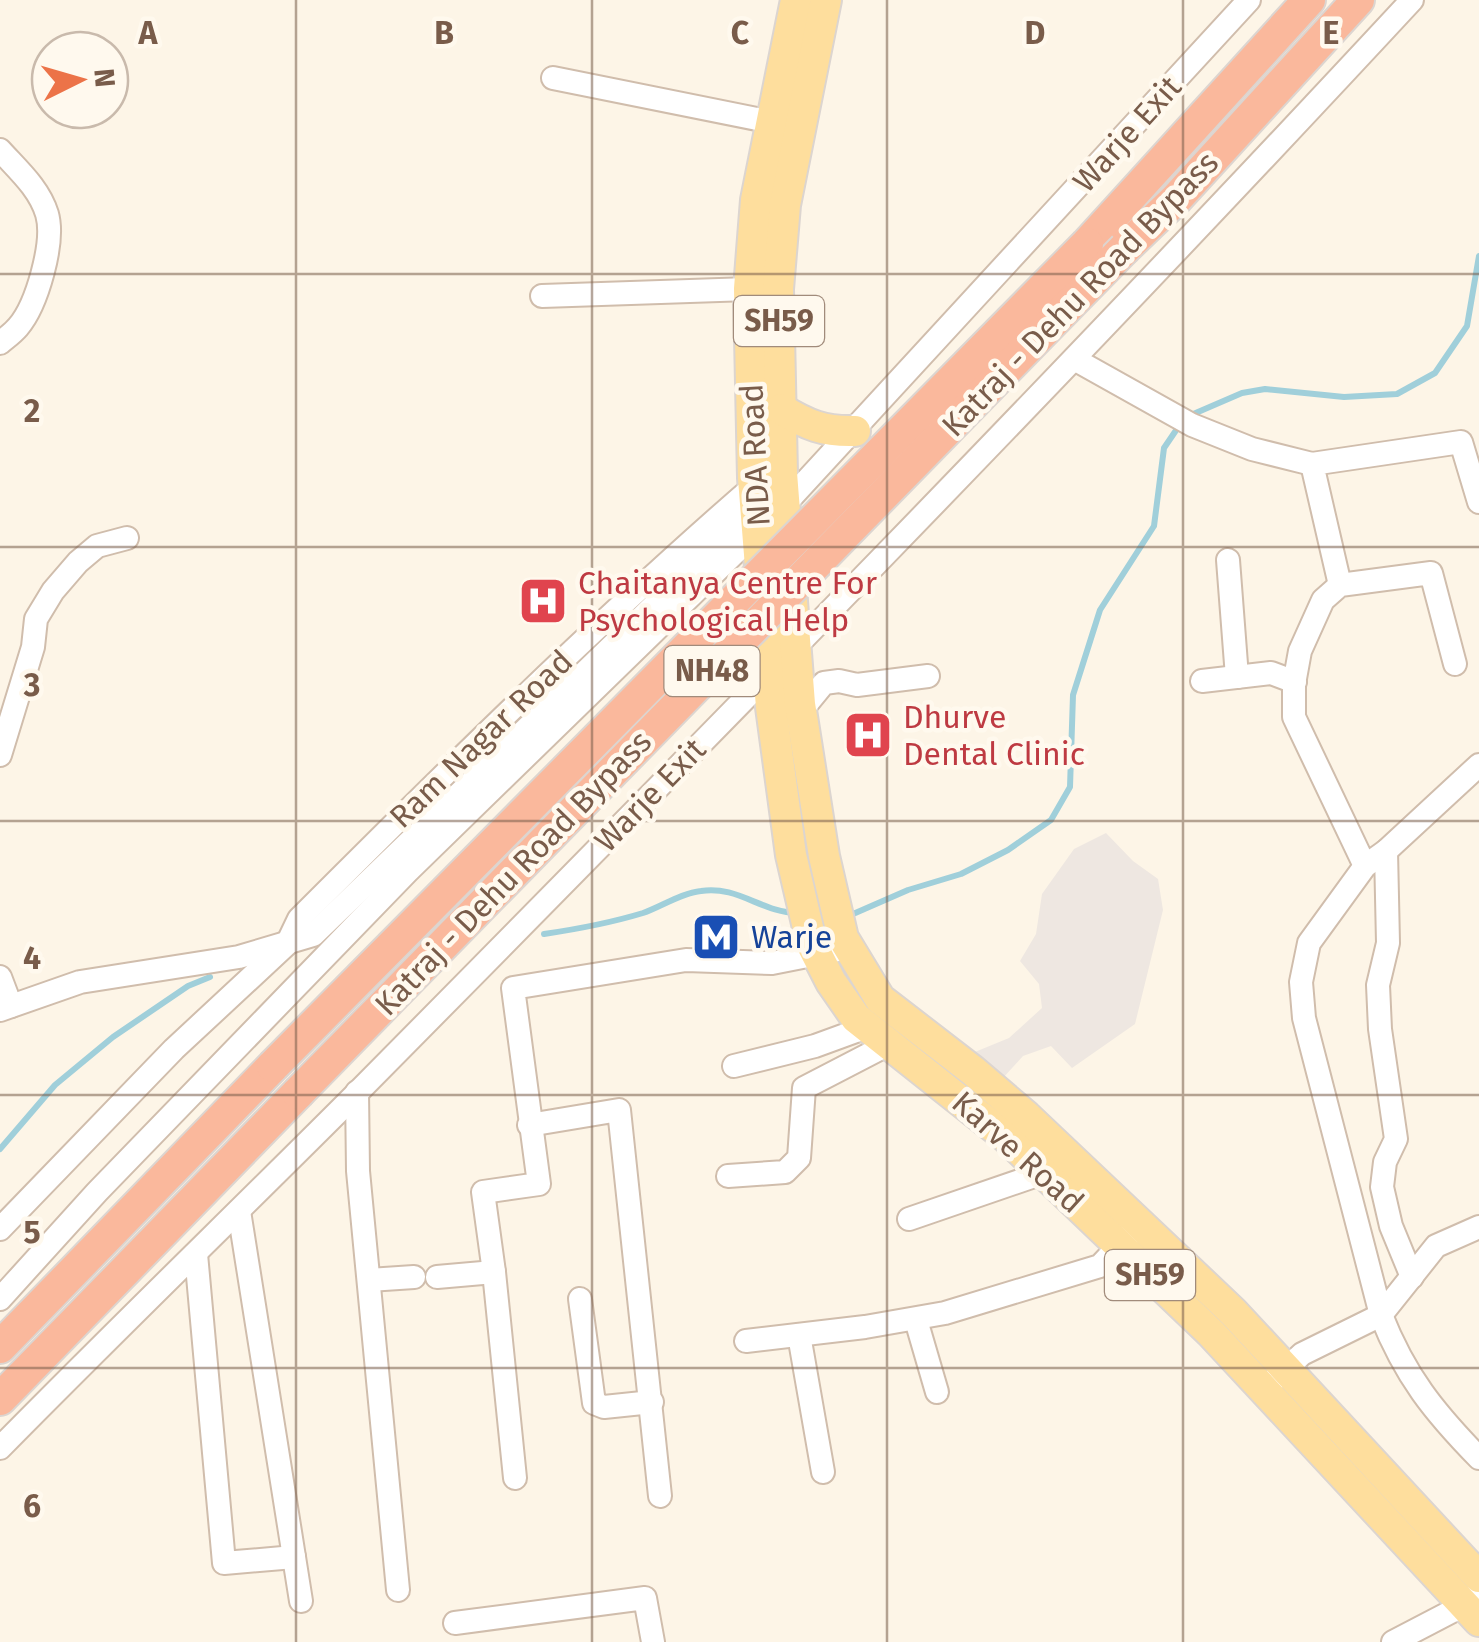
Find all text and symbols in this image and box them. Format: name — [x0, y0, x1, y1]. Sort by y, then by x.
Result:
text: A — [138, 14, 159, 52]
text: B — [434, 14, 454, 52]
text: C — [731, 14, 750, 52]
text: D — [1025, 14, 1045, 52]
text: E — [1323, 14, 1339, 52]
north arrow — [30, 30, 130, 130]
text: N — [87, 67, 122, 89]
street label: Warje Exit — [1065, 68, 1189, 200]
street label: Katraj - Dehu Road Bypass — [934, 144, 1226, 444]
road number: SH59 — [734, 296, 824, 346]
street label: NDA Road — [732, 383, 778, 527]
text: 2 — [24, 392, 40, 430]
place label: Chaitanya Centre For Psychological Help — [578, 564, 878, 639]
hospital icon: Chaitanya Centre For Psychological Help — [517, 575, 569, 627]
street label: Ram Nagar Road — [382, 642, 580, 836]
road number: NH48 — [664, 646, 760, 696]
text: 3 — [23, 666, 40, 704]
place label: Dhurve Dental Clinic — [903, 698, 1085, 773]
hospital icon: Dhurve Dental Clinic — [842, 709, 894, 761]
street label: Katraj - Dehu Road Bypass — [367, 723, 659, 1023]
street label: Warje Exit — [587, 730, 714, 860]
metro station icon: Warje — [690, 911, 742, 963]
place label: Warje — [751, 918, 832, 956]
text: 4 — [23, 939, 41, 977]
street label: Karve Road — [944, 1083, 1092, 1221]
text: 5 — [23, 1213, 41, 1251]
road number: SH59 — [1105, 1250, 1195, 1300]
text: 6 — [23, 1487, 41, 1525]

